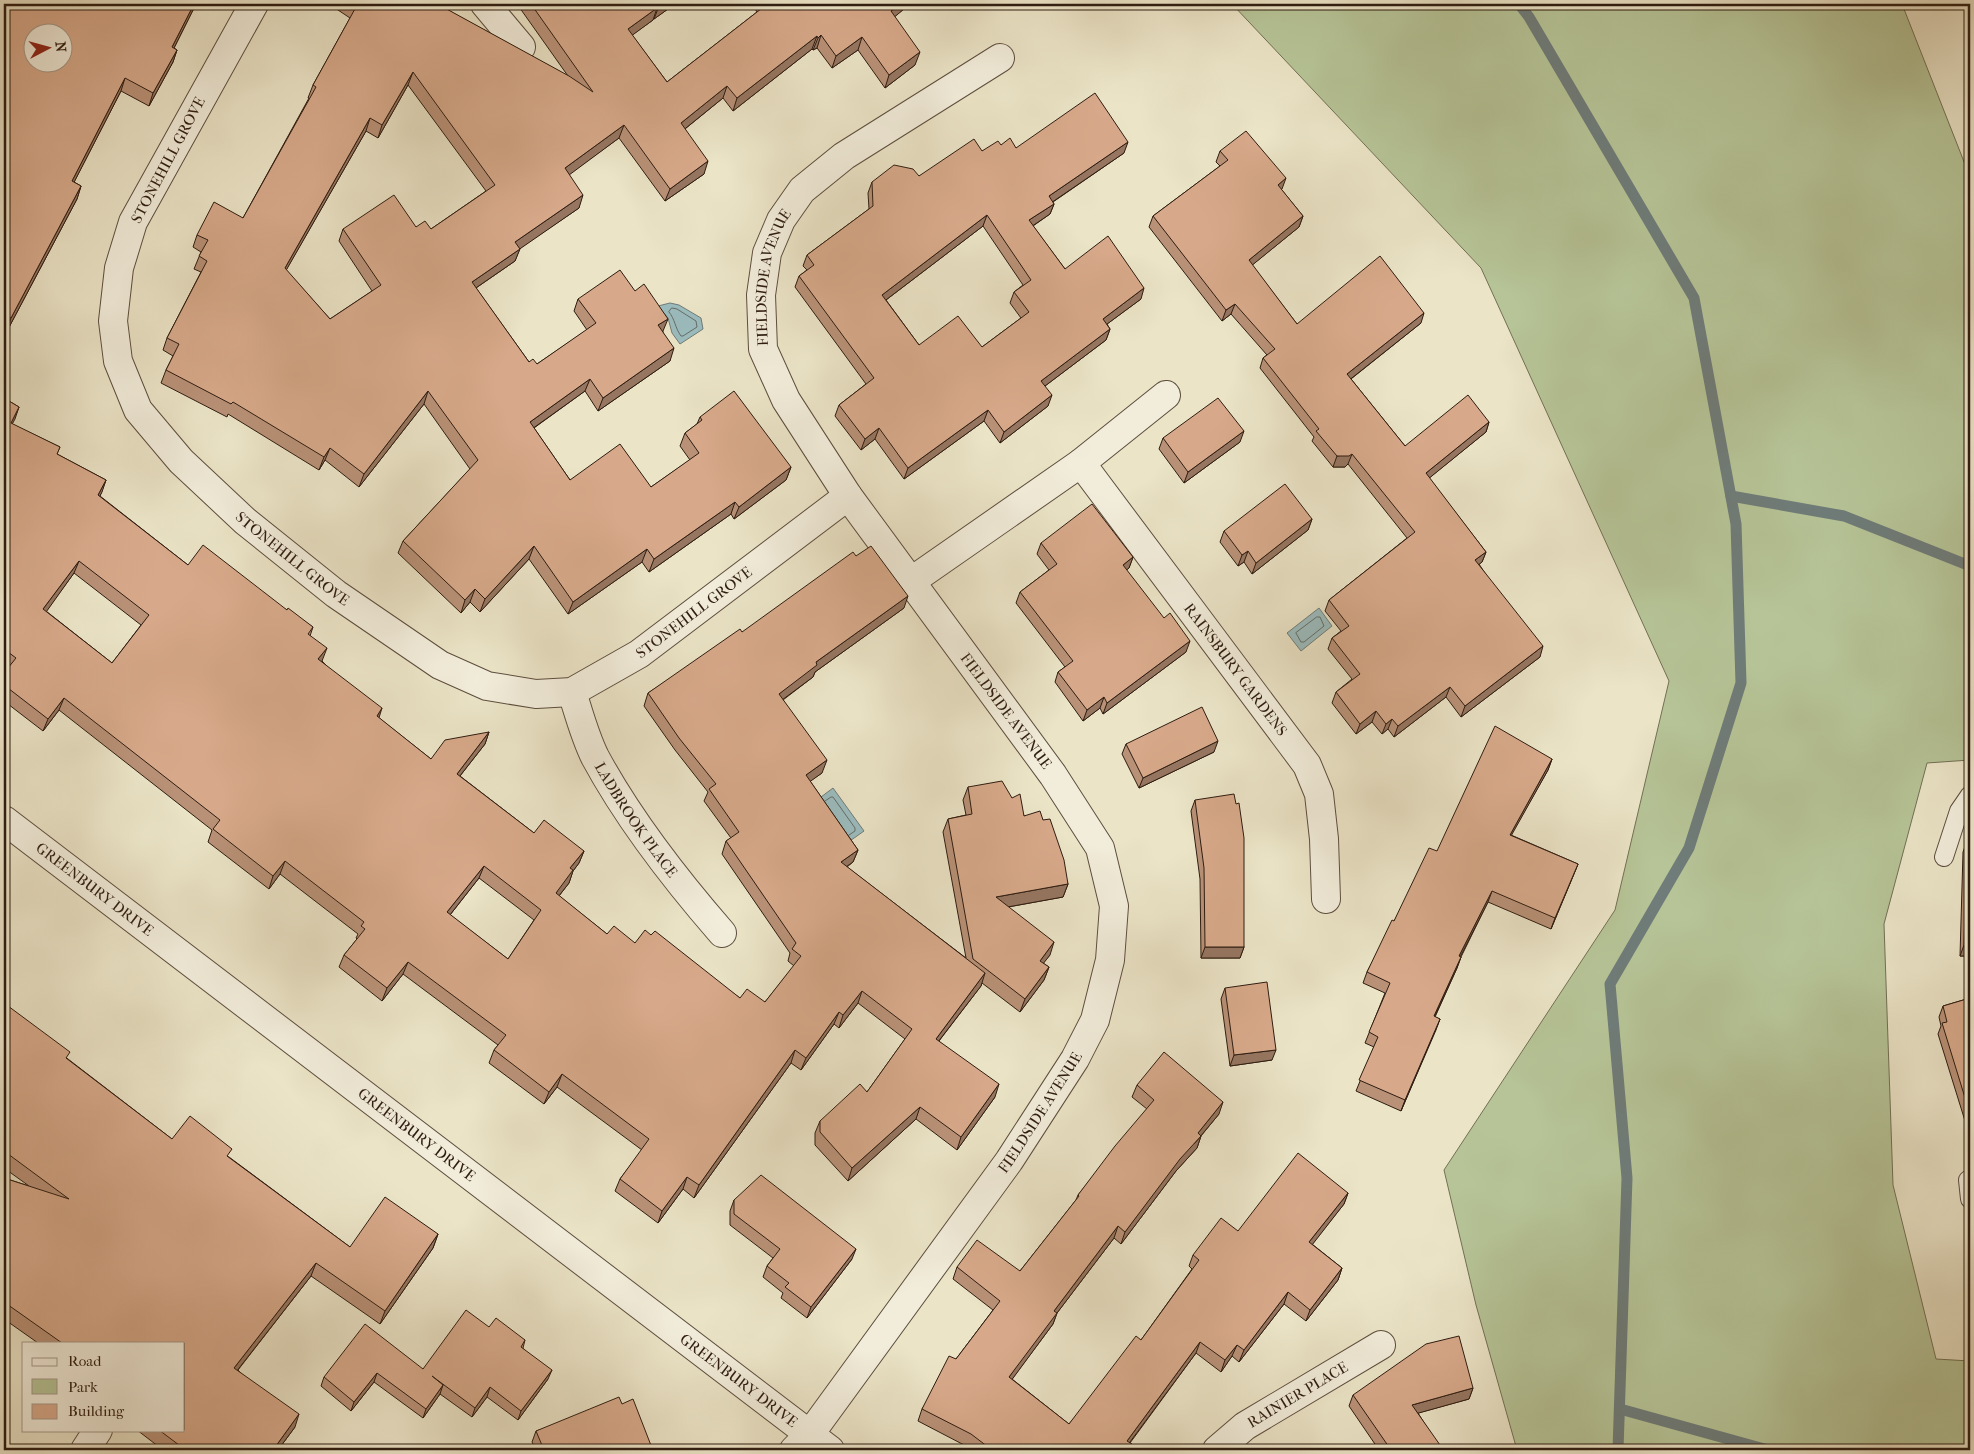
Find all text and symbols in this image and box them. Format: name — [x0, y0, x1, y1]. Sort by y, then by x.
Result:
north arrow — [22, 22, 72, 72]
text: N — [51, 41, 69, 53]
street label: STONEHILL GROVE — [127, 94, 209, 226]
street label: FIELDSIDE AVENUE — [752, 206, 795, 346]
street label: STONEHILL GROVE — [232, 508, 353, 609]
street label: STONEHILL GROVE — [632, 563, 755, 662]
street label: RAINSBURY GARDENS — [1180, 600, 1291, 740]
street label: FIELDSIDE AVENUE — [956, 649, 1056, 773]
street label: LADBROOK PLACE — [591, 759, 681, 881]
street label: GREENBURY DRIVE — [32, 839, 157, 940]
street label: FIELDSIDE AVENUE — [994, 1049, 1086, 1177]
street label: GREENBURY DRIVE — [354, 1084, 479, 1185]
street label: GREENBURY DRIVE — [676, 1330, 801, 1431]
legend — [22, 1342, 185, 1432]
text: Road — [68, 1352, 102, 1370]
street label: RAINIER PLACE — [1244, 1358, 1351, 1432]
text: Park — [68, 1378, 98, 1396]
text: Building — [68, 1402, 125, 1420]

